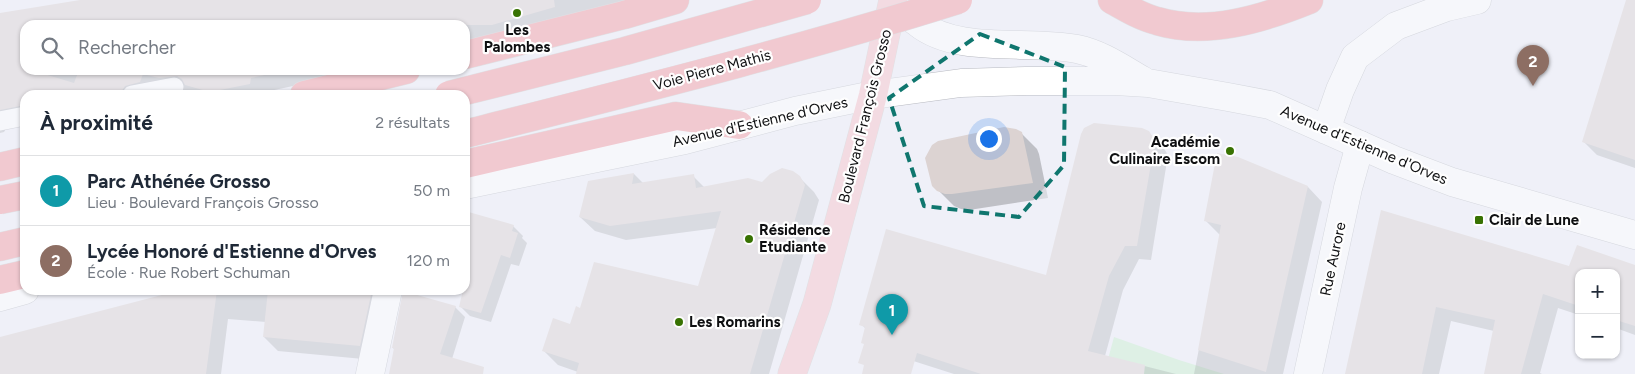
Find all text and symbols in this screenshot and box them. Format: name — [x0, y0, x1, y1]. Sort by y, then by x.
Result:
marker: Les Palombes — [511, 7, 523, 19]
search box — [20, 20, 470, 75]
place label: Les Palombes — [484, 21, 550, 56]
street label: Boulevard François Grosso — [835, 27, 895, 205]
icon: search — [38, 34, 66, 62]
text: Rechercher — [78, 36, 176, 59]
pin: 2 — [1517, 45, 1549, 86]
street label: Voie Pierre Mathis — [651, 46, 773, 94]
street label: Avenue d'Estienne d'Orves — [671, 93, 849, 151]
street label: Avenue d'Estienne d'Orves — [1278, 102, 1450, 188]
text: À proximité — [40, 110, 153, 135]
text: 2 résultats — [375, 113, 450, 132]
your location — [976, 126, 1002, 152]
place label: Académie Culinaire Escom — [1109, 133, 1221, 168]
marker: Académie Culinaire Escom — [1224, 145, 1236, 157]
text: Parc Athénée Grosso — [87, 170, 271, 193]
text: 1 — [53, 181, 59, 200]
text: 50 m — [413, 181, 450, 200]
text: Lieu · Boulevard François Grosso — [87, 193, 319, 212]
place label: Clair de Lune — [1489, 211, 1580, 229]
marker: Clair de Lune — [1473, 214, 1485, 226]
street label: Rue Aurore — [1316, 220, 1350, 298]
place label: Résidence Etudiante — [759, 221, 831, 256]
marker: Résidence Etudiante — [743, 233, 755, 245]
text: Lycée Honoré d'Estienne d'Orves — [87, 240, 376, 263]
text: 2 — [51, 251, 61, 270]
text: 120 m — [407, 251, 450, 270]
text: École · Rue Robert Schuman — [87, 263, 290, 282]
map controls — [1575, 269, 1620, 359]
button: + — [1575, 269, 1620, 314]
pin: 1 — [876, 294, 908, 335]
place label: Les Romarins — [689, 313, 781, 331]
button: − — [1575, 314, 1620, 359]
marker: Les Romarins — [673, 316, 685, 328]

